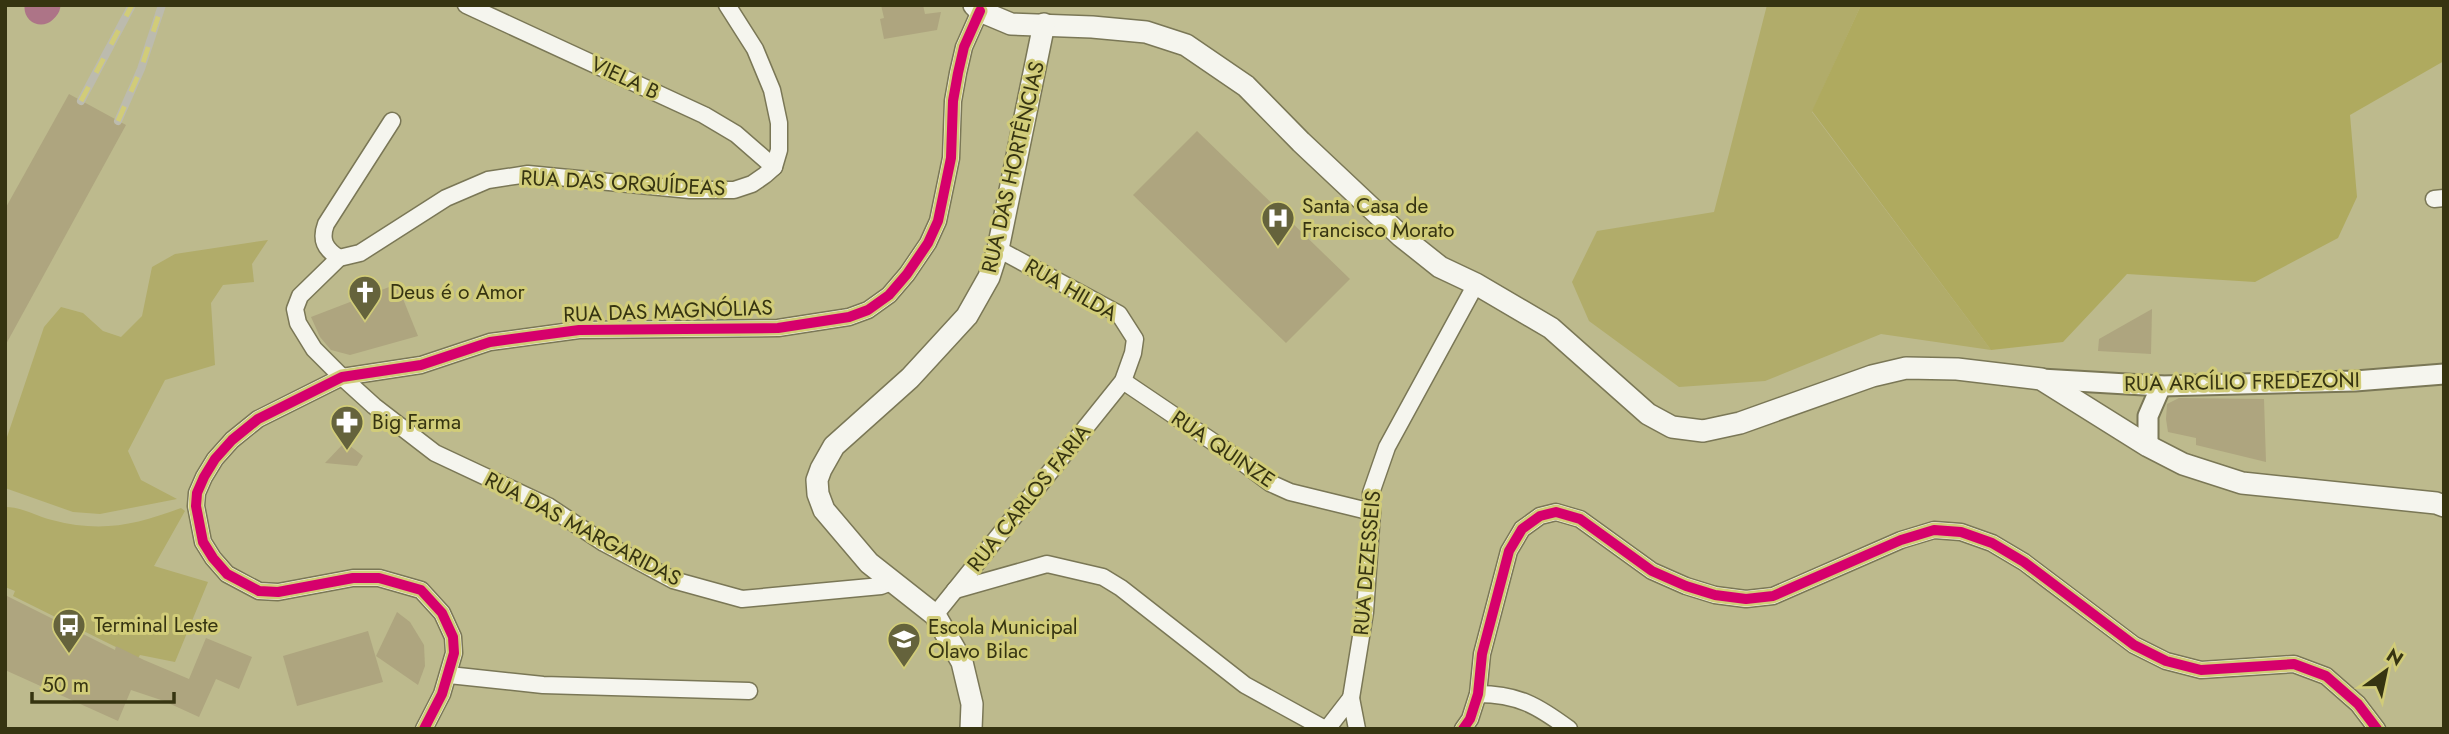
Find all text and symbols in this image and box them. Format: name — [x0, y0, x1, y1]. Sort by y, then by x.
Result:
street label: VIELA B — [586, 49, 664, 107]
street label: RUA DAS HORTÊNCIAS — [974, 58, 1052, 276]
street label: RUA DAS ORQUÍDEAS — [520, 163, 726, 203]
place label: Santa Casa de Francisco Morato — [1302, 191, 1454, 245]
hospital icon: Santa Casa de Francisco Morato — [1259, 199, 1297, 248]
street label: RUA HILDA — [1019, 251, 1123, 329]
church icon: Deus é o Amor — [346, 273, 384, 322]
place label: Deus é o Amor — [390, 277, 525, 307]
street label: RUA DAS MAGNÓLIAS — [563, 292, 773, 330]
street label: RUA ARCÍLIO FREDEZONI — [2124, 365, 2360, 399]
pharmacy icon: Big Farma — [328, 403, 366, 452]
street label: RUA QUINZE — [1165, 403, 1281, 495]
place label: Big Farma — [372, 407, 461, 437]
street label: RUA CARLOS FARIA — [960, 418, 1098, 578]
street label: RUA DAS MARGARIDAS — [480, 464, 686, 594]
street label: RUA DEZESSEIS — [1346, 489, 1388, 637]
bus stop icon: Terminal Leste — [50, 606, 88, 655]
place label: Terminal Leste — [94, 610, 219, 640]
place label: Escola Municipal Olavo Bilac — [928, 612, 1078, 666]
school or university icon: Escola Municipal Olavo Bilac — [885, 620, 923, 669]
north arrow — [2351, 636, 2421, 706]
text: N — [2381, 642, 2409, 673]
scale bar — [32, 660, 173, 704]
text: 50 m — [42, 670, 89, 700]

